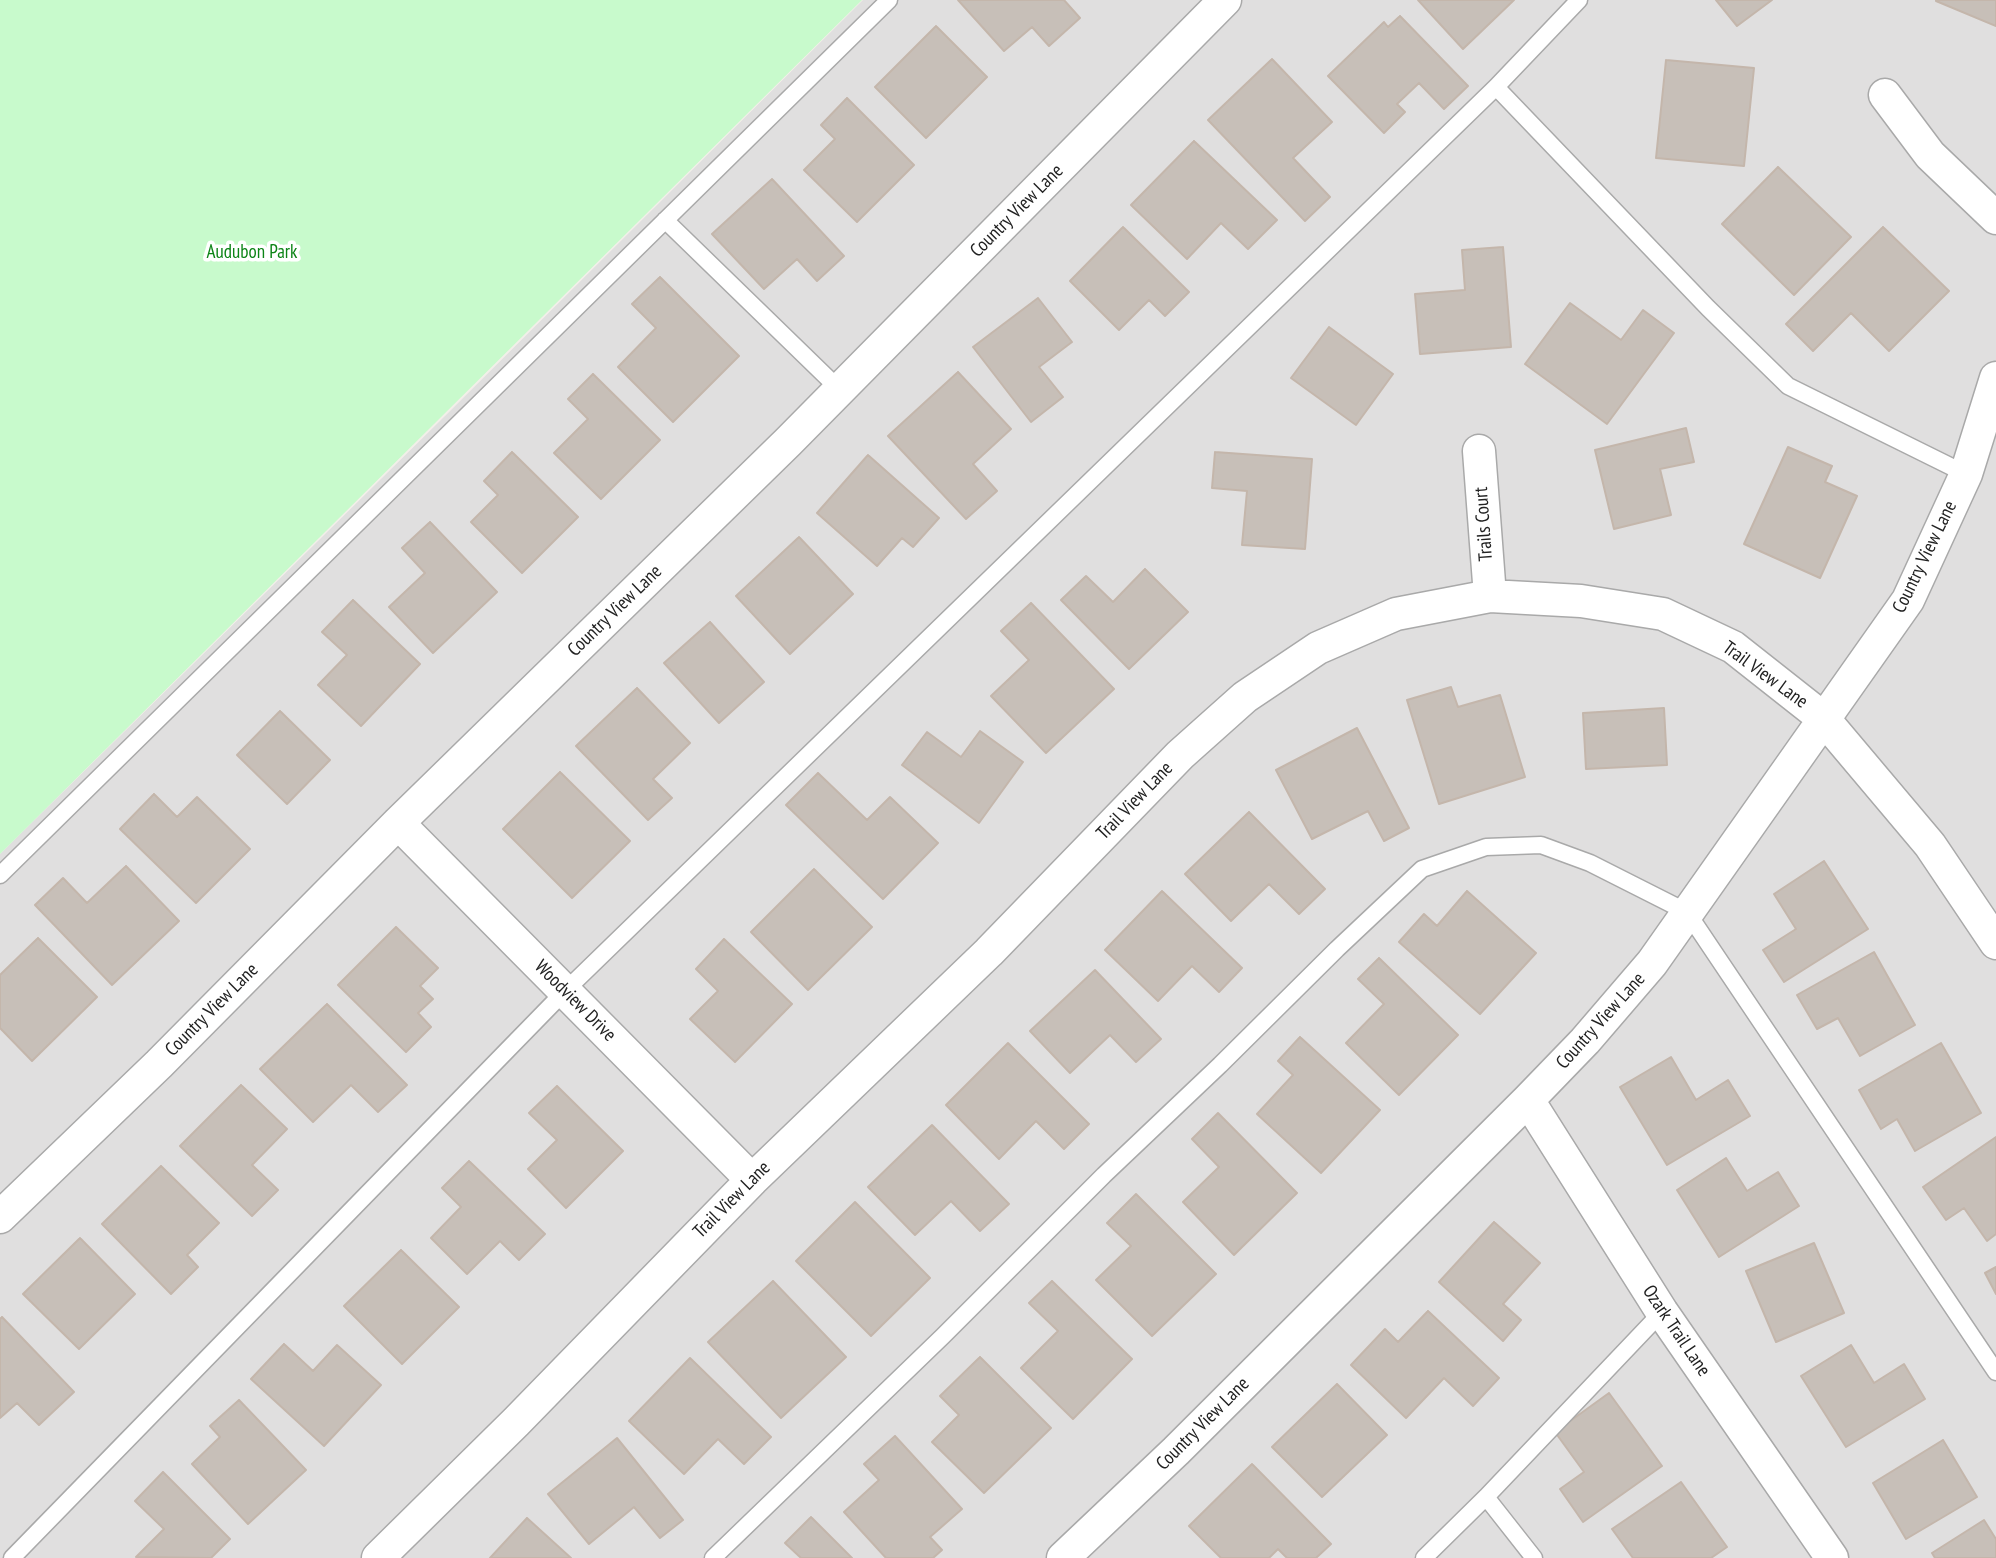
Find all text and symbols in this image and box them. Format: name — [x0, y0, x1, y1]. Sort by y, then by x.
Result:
street label: Country View Lane — [966, 160, 1068, 262]
park label: Audubon Park — [207, 242, 297, 264]
street label: Trails Court — [1470, 486, 1498, 562]
street label: Country View Lane — [1888, 497, 1962, 617]
street label: Country View Lane — [563, 560, 667, 662]
street label: Trail View Lane — [1718, 637, 1812, 713]
street label: Trail View Lane — [1092, 757, 1178, 845]
street label: Woodview Drive — [530, 956, 620, 1046]
street label: Country View Lane — [161, 959, 263, 1061]
street label: Country View Lane — [1552, 968, 1650, 1074]
street label: Trail View Lane — [689, 1157, 775, 1243]
street label: Ozark Trail Lane — [1637, 1281, 1715, 1381]
street label: Country View Lane — [1152, 1373, 1254, 1475]

